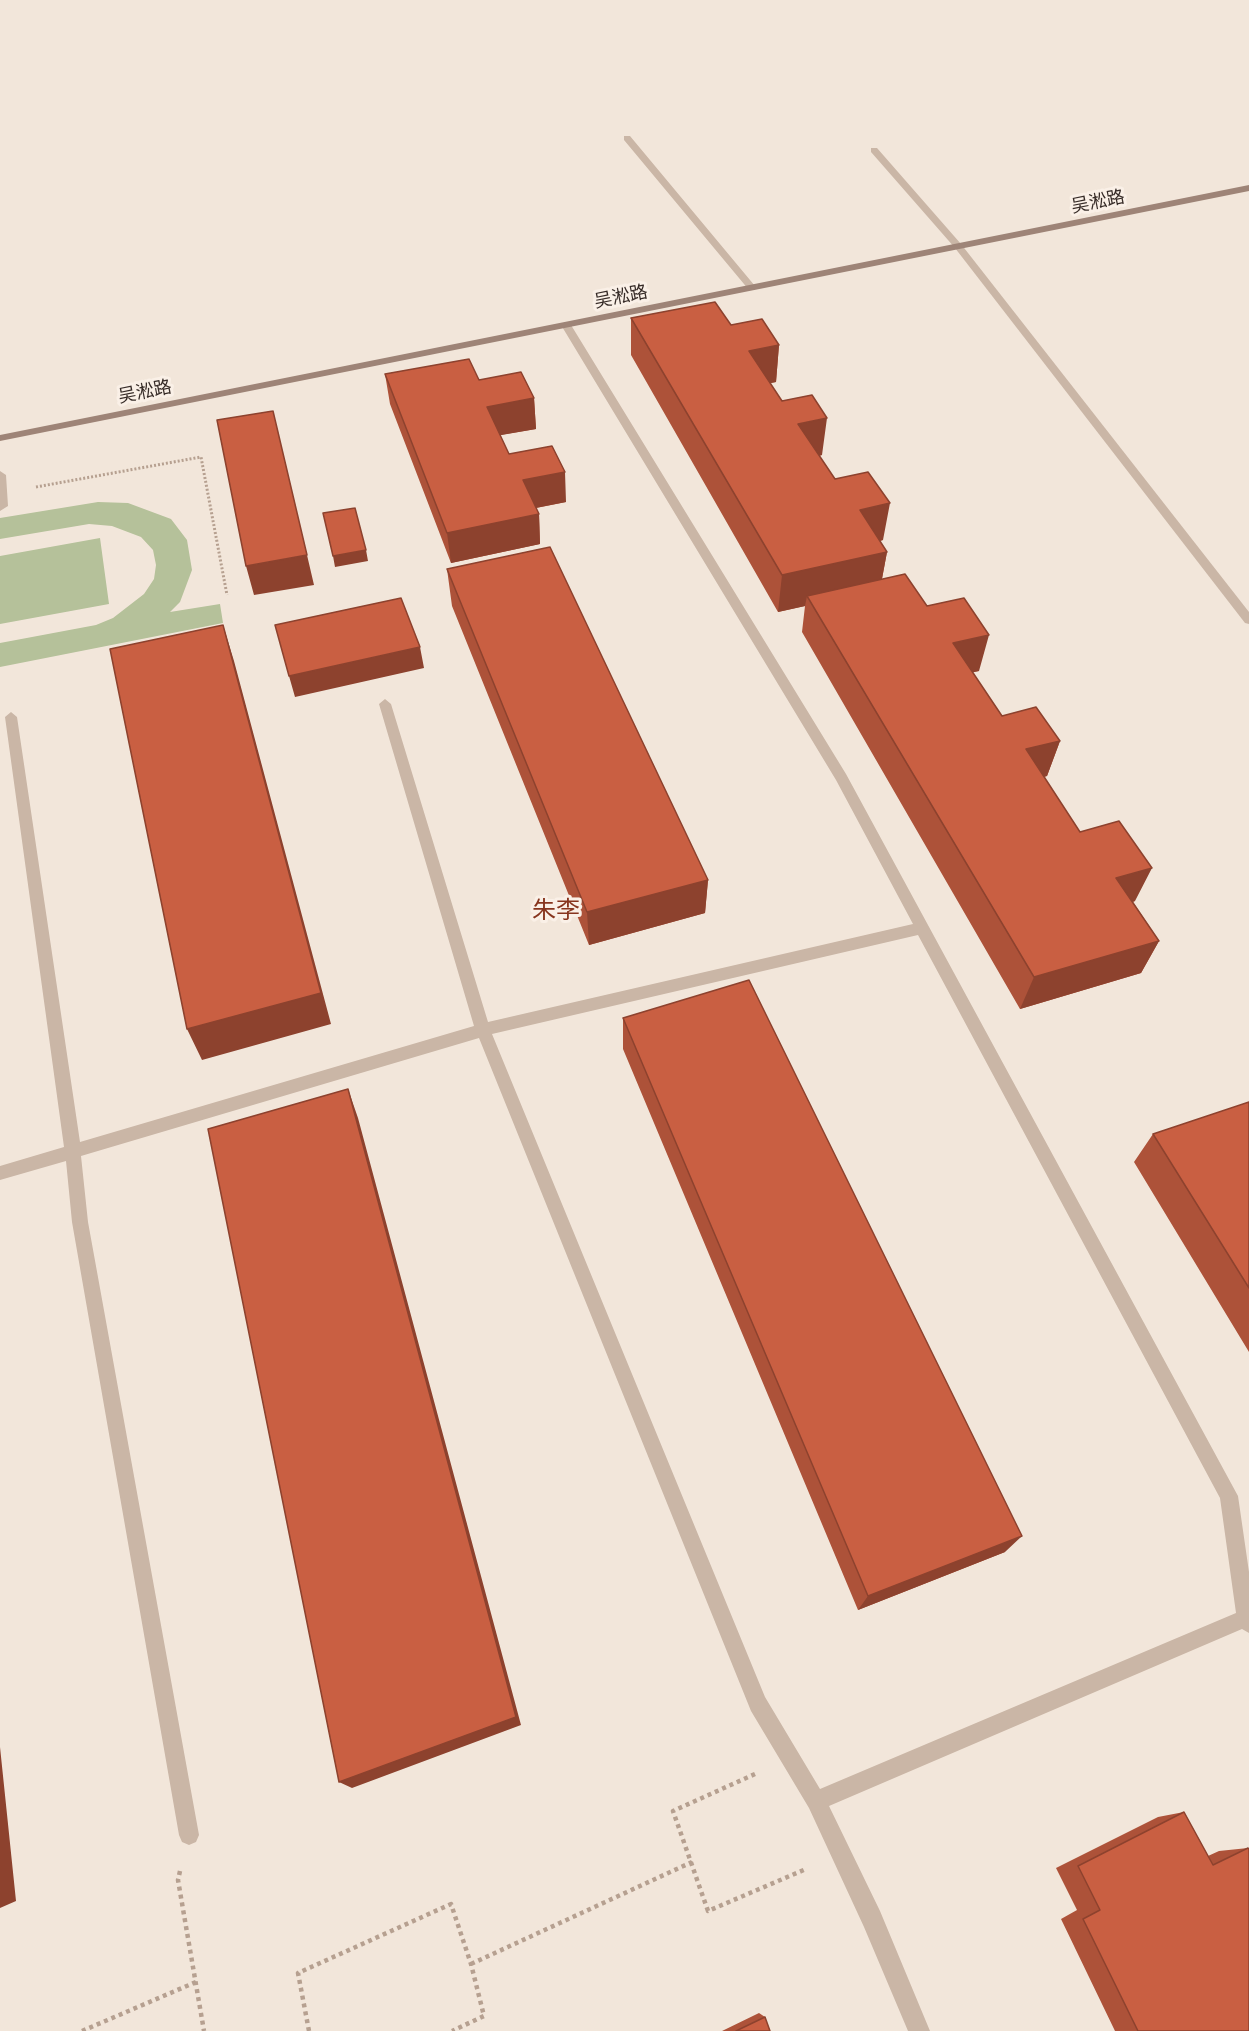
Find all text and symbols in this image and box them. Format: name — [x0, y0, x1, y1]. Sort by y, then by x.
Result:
street label: 吴淞路 — [1069, 186, 1127, 218]
street label: 吴淞路 — [592, 281, 650, 313]
street label: 吴淞路 — [116, 376, 174, 408]
district label: 朱李 — [532, 897, 580, 925]

